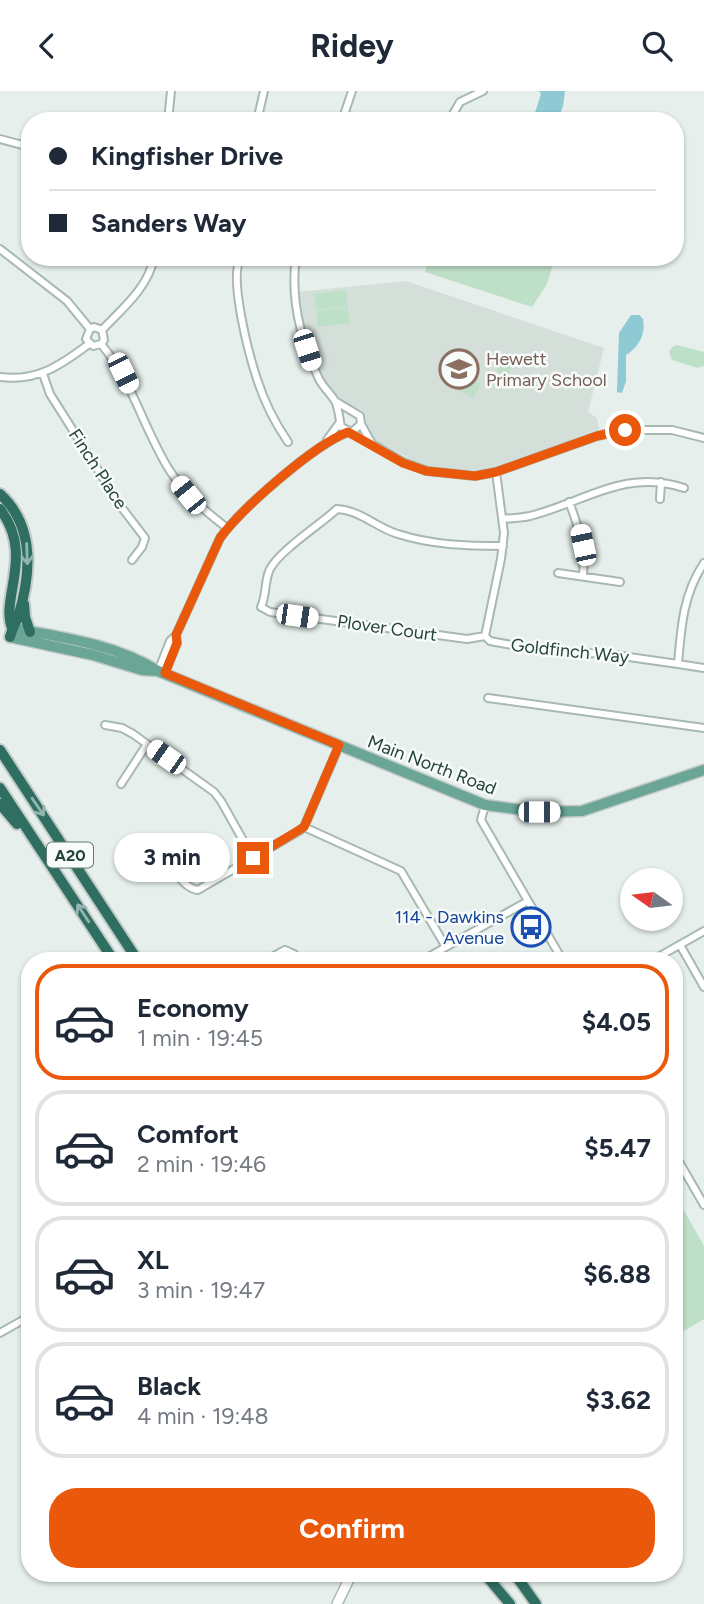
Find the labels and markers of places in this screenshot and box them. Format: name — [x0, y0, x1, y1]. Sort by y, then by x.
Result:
school or university icon: Hewett Primary School — [438, 348, 480, 390]
place label: Hewett Primary School — [486, 348, 607, 391]
place label: 114 - Dawkins Avenue — [395, 906, 504, 949]
bus stop icon: 114 - Dawkins Avenue — [510, 906, 552, 948]

